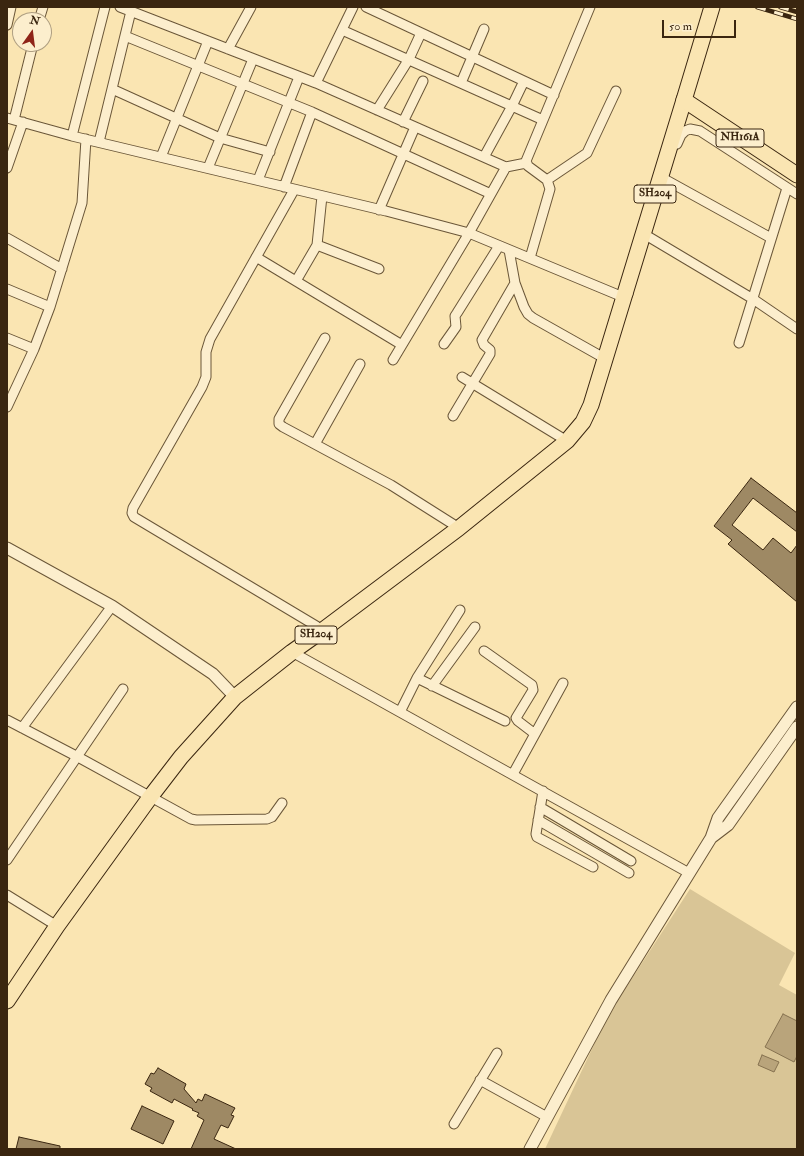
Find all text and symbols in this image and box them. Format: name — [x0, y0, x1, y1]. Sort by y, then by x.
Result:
north arrow — [12, 12, 52, 52]
scale bar — [664, 12, 738, 38]
text: N — [28, 13, 41, 28]
text: 50 m — [669, 19, 692, 34]
road number: NH161A — [716, 129, 764, 147]
road number: SH204 — [634, 185, 676, 203]
road number: SH204 — [295, 626, 337, 644]

